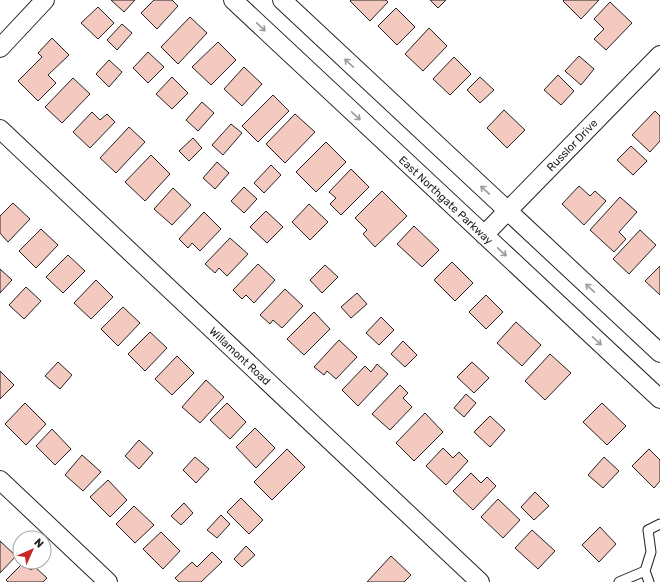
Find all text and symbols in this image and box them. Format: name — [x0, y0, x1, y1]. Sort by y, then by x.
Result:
one-way arrow — [256, 22, 266, 31]
one-way arrow — [344, 58, 354, 68]
one-way arrow — [351, 111, 361, 120]
street label: Russlor Drive — [544, 117, 600, 174]
street label: East Northgate Parkway — [396, 153, 495, 247]
one-way arrow — [480, 186, 490, 195]
one-way arrow — [497, 247, 507, 257]
one-way arrow — [585, 284, 595, 293]
street label: Willamont Road — [206, 325, 273, 388]
one-way arrow — [592, 336, 602, 345]
north arrow — [12, 530, 52, 570]
text: N — [31, 536, 46, 551]

